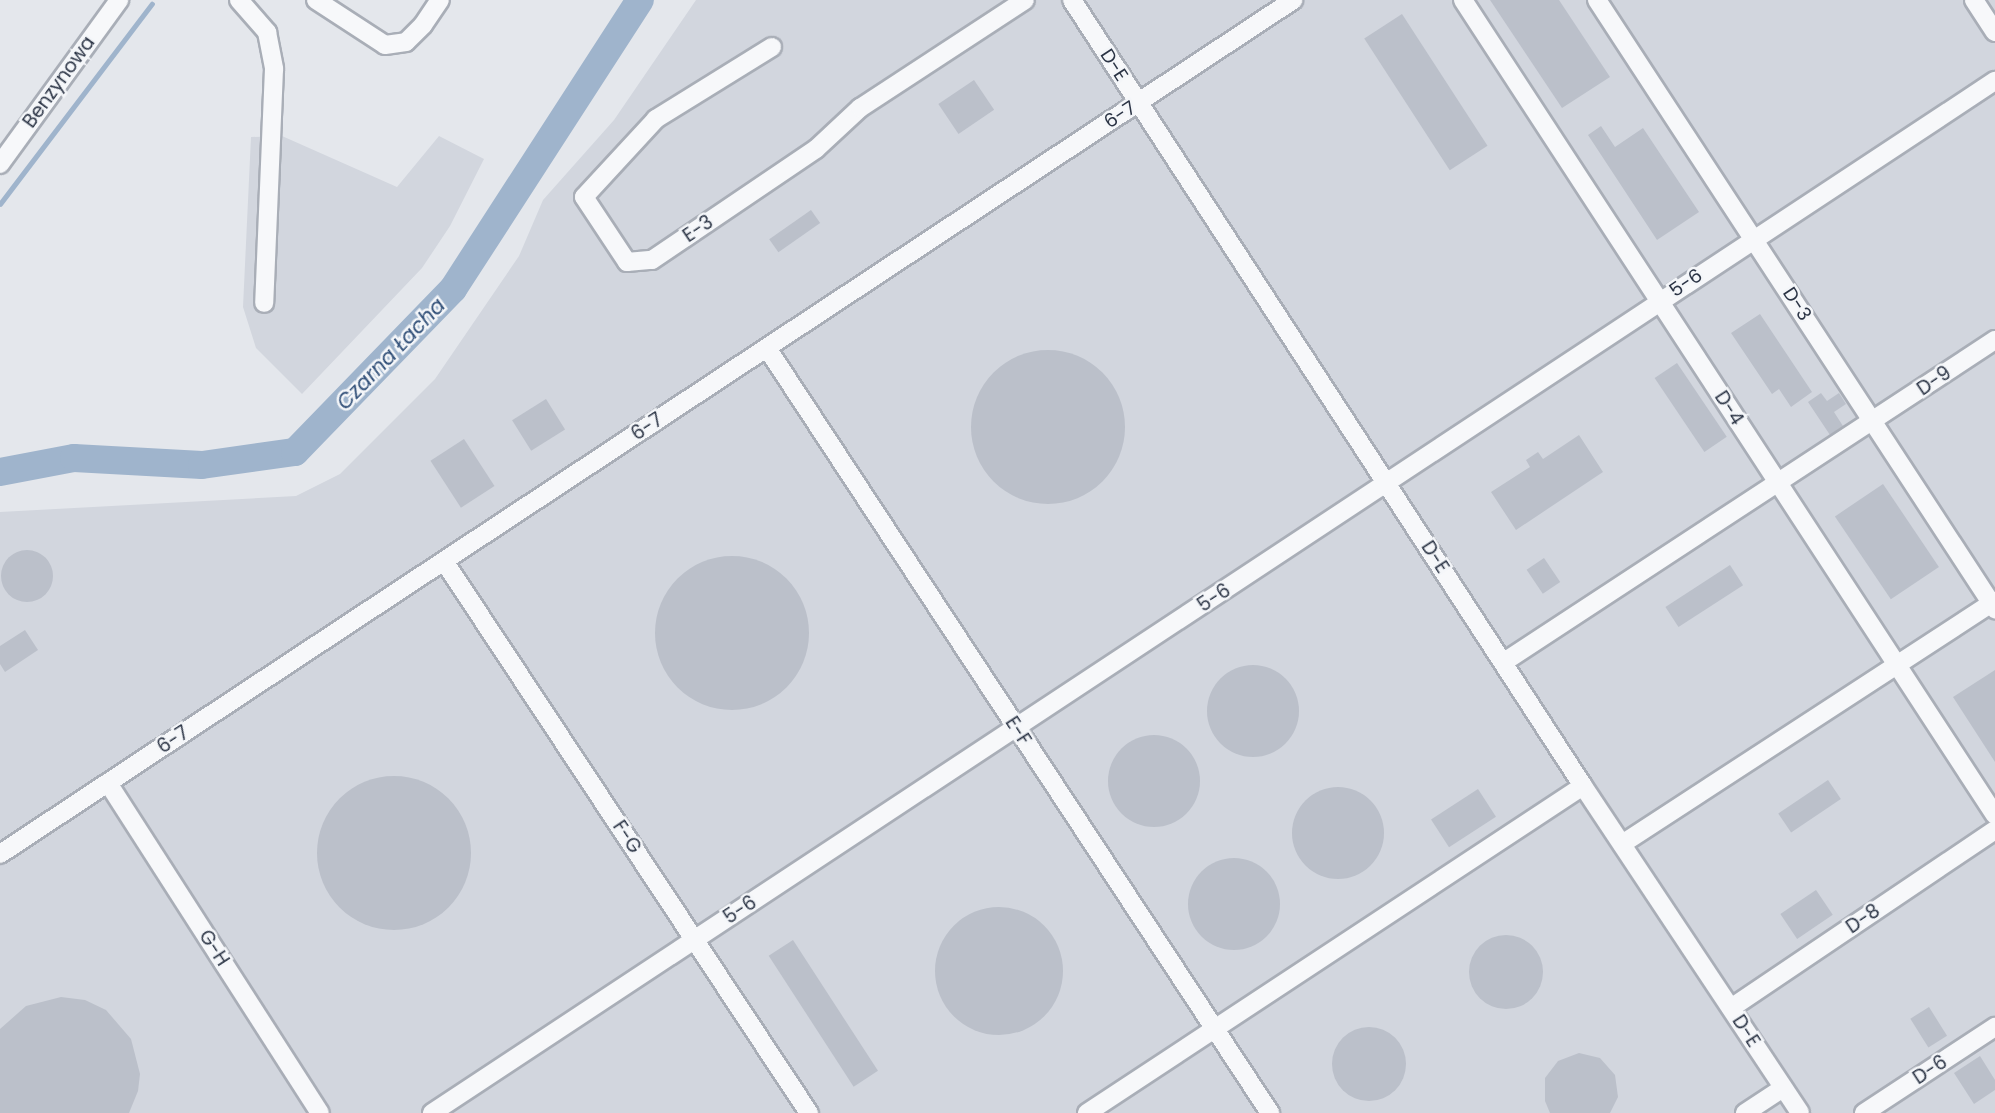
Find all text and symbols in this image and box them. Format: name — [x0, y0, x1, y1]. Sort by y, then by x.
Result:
street label: Benzynowa — [18, 32, 100, 132]
street label: D-E — [1095, 45, 1133, 85]
street label: 6-7 — [1100, 96, 1140, 134]
street label: E-3 — [679, 211, 717, 247]
street label: 5-6 — [1665, 264, 1707, 302]
street label: D-3 — [1778, 283, 1816, 325]
water label: Czarna Łacha — [331, 293, 451, 415]
street label: D-9 — [1913, 362, 1955, 400]
street label: D-4 — [1710, 387, 1748, 429]
street label: 6-7 — [627, 408, 667, 446]
street label: D-E — [1416, 537, 1454, 577]
street label: 5-6 — [1193, 579, 1235, 617]
street label: E-F — [1000, 712, 1036, 750]
street label: 6-7 — [153, 721, 193, 759]
street label: F-G — [608, 816, 646, 858]
street label: 5-6 — [719, 891, 761, 929]
street label: D-8 — [1842, 900, 1884, 938]
street label: G-H — [194, 926, 234, 970]
street label: D-E — [1727, 1011, 1765, 1051]
street label: D-6 — [1909, 1051, 1951, 1089]

